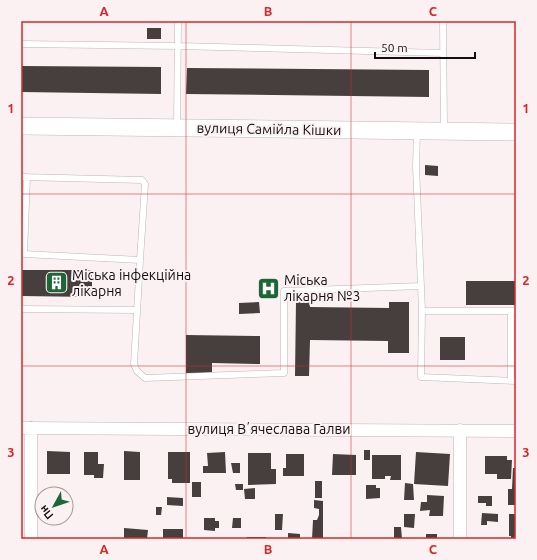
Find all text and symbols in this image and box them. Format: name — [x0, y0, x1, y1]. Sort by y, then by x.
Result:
text: A — [99, 4, 109, 18]
text: B — [264, 4, 273, 18]
text: C — [429, 4, 438, 18]
scale bar — [375, 34, 475, 60]
text: 50 m — [381, 41, 408, 54]
text: 1 — [7, 101, 15, 115]
text: 1 — [522, 101, 530, 115]
street label: вулиця Самійла Кішки — [197, 120, 341, 138]
place label: Міська інфекційна лікарня — [72, 267, 191, 299]
building icon: Міська інфекційна лікарня — [44, 270, 70, 296]
place label: Міська лікарня №3 — [284, 272, 360, 304]
text: 2 — [7, 273, 15, 287]
text: 2 — [522, 273, 530, 287]
hospital icon: Міська лікарня №3 — [255, 275, 281, 301]
street label: вулиця Вʼячеслава Галви — [188, 421, 350, 437]
text: 3 — [7, 445, 15, 459]
text: 3 — [522, 445, 530, 459]
north arrow — [34, 486, 74, 526]
text: Пн — [37, 503, 56, 522]
text: A — [99, 542, 109, 556]
text: B — [264, 542, 273, 556]
text: C — [429, 542, 438, 556]

